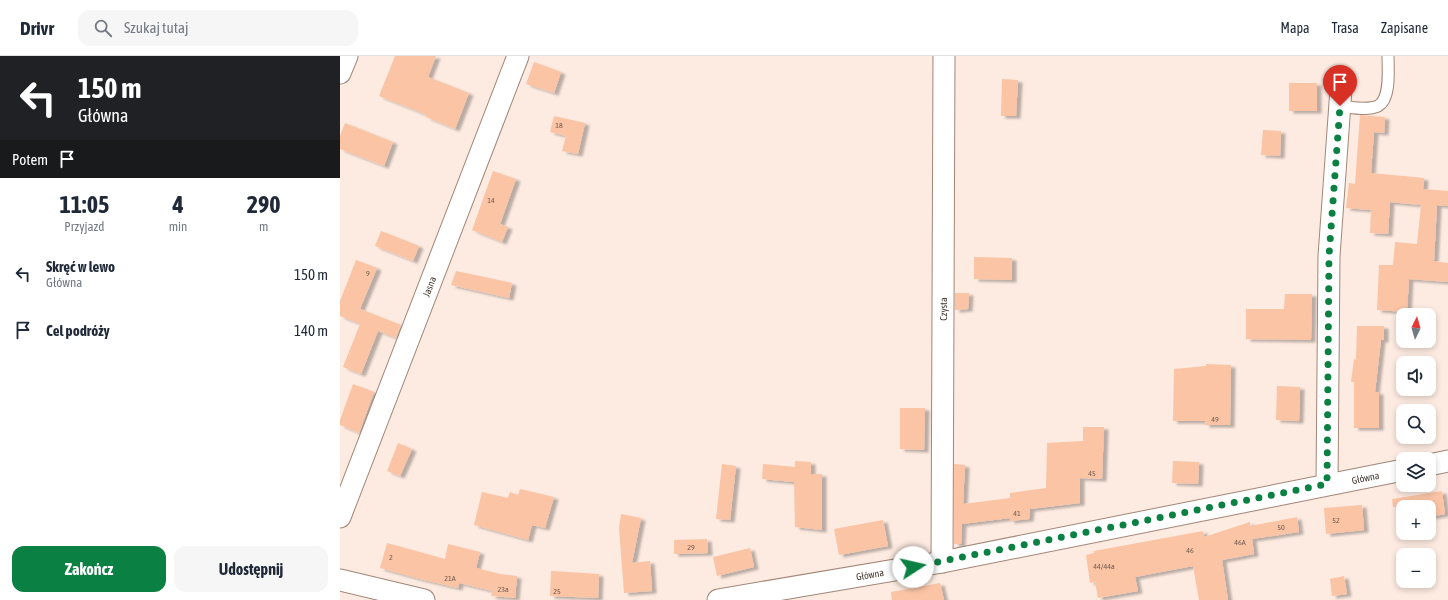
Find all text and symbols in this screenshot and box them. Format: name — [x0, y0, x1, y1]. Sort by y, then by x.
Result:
search box — [78, 10, 358, 46]
text: Drivr — [20, 17, 54, 39]
icon: search — [92, 17, 114, 39]
text: Szukaj tutaj — [124, 19, 188, 36]
text: Mapa — [1281, 20, 1310, 36]
text: Trasa — [1332, 20, 1359, 36]
text: Zapisane — [1381, 20, 1428, 36]
pin — [1323, 65, 1357, 106]
icon: arrive — [1329, 71, 1351, 93]
icon: left — [12, 72, 64, 124]
text: 150 m — [78, 72, 141, 104]
text: Główna — [78, 105, 128, 126]
house number: 18 — [555, 121, 563, 130]
icon: arrive — [56, 148, 78, 170]
text: Potem — [12, 151, 48, 168]
text: 11:05 — [59, 191, 109, 218]
text: 4 — [172, 191, 184, 218]
text: 290 — [247, 191, 281, 218]
house number: 14 — [487, 196, 495, 205]
text: Przyjazd — [64, 219, 104, 234]
text: min — [169, 219, 187, 234]
text: m — [259, 219, 268, 234]
text: Skręć w lewo — [46, 258, 115, 275]
icon: left — [12, 263, 34, 285]
text: 150 m — [294, 266, 328, 283]
house number: 9 — [366, 269, 370, 278]
text: Główna — [46, 275, 82, 290]
street label: Jasna — [421, 275, 438, 298]
street label: Czysta — [938, 297, 949, 321]
north arrow — [1396, 308, 1436, 348]
map controls — [1396, 308, 1436, 588]
icon: arrive — [12, 319, 34, 341]
text: Cel podróży — [46, 322, 110, 339]
text: 140 m — [294, 322, 328, 339]
button: sound — [1396, 356, 1436, 396]
button: search — [1396, 404, 1436, 444]
house number: 49 — [1211, 415, 1219, 424]
button: layers — [1396, 452, 1436, 492]
house number: 45 — [1088, 469, 1096, 478]
street label: Główna — [1351, 470, 1381, 486]
button: + — [1396, 500, 1436, 540]
house number: 41 — [1013, 509, 1021, 518]
house number: 52 — [1332, 516, 1340, 525]
house number: 50 — [1277, 523, 1285, 532]
house number: 46A — [1234, 538, 1246, 547]
house number: 29 — [687, 543, 695, 552]
button: Zakończ — [12, 546, 166, 592]
button: Udostępnij — [174, 546, 328, 592]
position arrow — [892, 546, 934, 588]
house number: 46 — [1186, 546, 1194, 555]
button: − — [1396, 548, 1436, 588]
house number: 2 — [389, 553, 393, 562]
house number: 44/44a — [1093, 562, 1115, 571]
street label: Główna — [855, 567, 885, 582]
house number: 21A — [444, 574, 456, 583]
house number: 23a — [497, 585, 509, 594]
house number: 25 — [553, 587, 561, 596]

